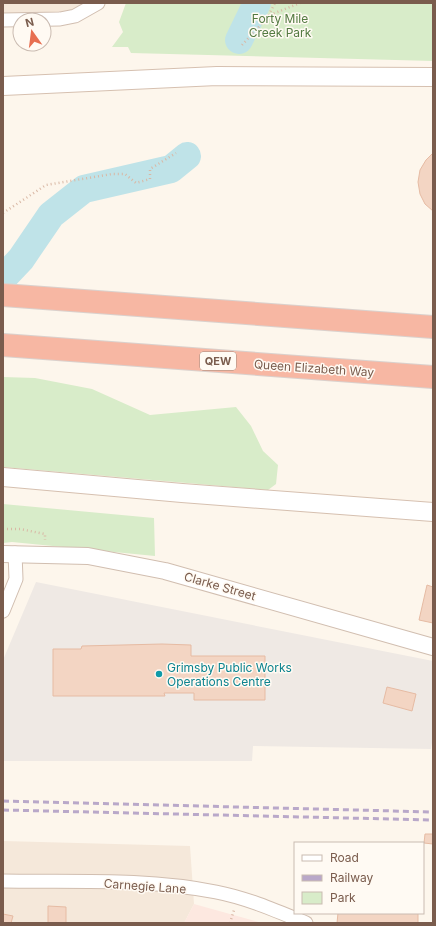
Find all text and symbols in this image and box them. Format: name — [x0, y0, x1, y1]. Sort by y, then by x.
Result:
park label: Forty Mile Creek Park — [249, 11, 312, 40]
north arrow — [12, 12, 52, 52]
text: N — [24, 14, 35, 30]
road number: QEW — [200, 352, 236, 370]
street label: Queen Elizabeth Way — [253, 356, 375, 380]
street label: Clarke Street — [183, 569, 258, 603]
place label: Grimsby Public Works Operations Centre — [167, 660, 292, 689]
marker: Grimsby Public Works Operations Centre — [154, 669, 164, 679]
legend — [294, 842, 424, 914]
text: Road — [330, 850, 359, 865]
text: Railway — [330, 870, 374, 885]
street label: Carnegie Lane — [103, 876, 187, 896]
text: Park — [330, 890, 356, 905]

